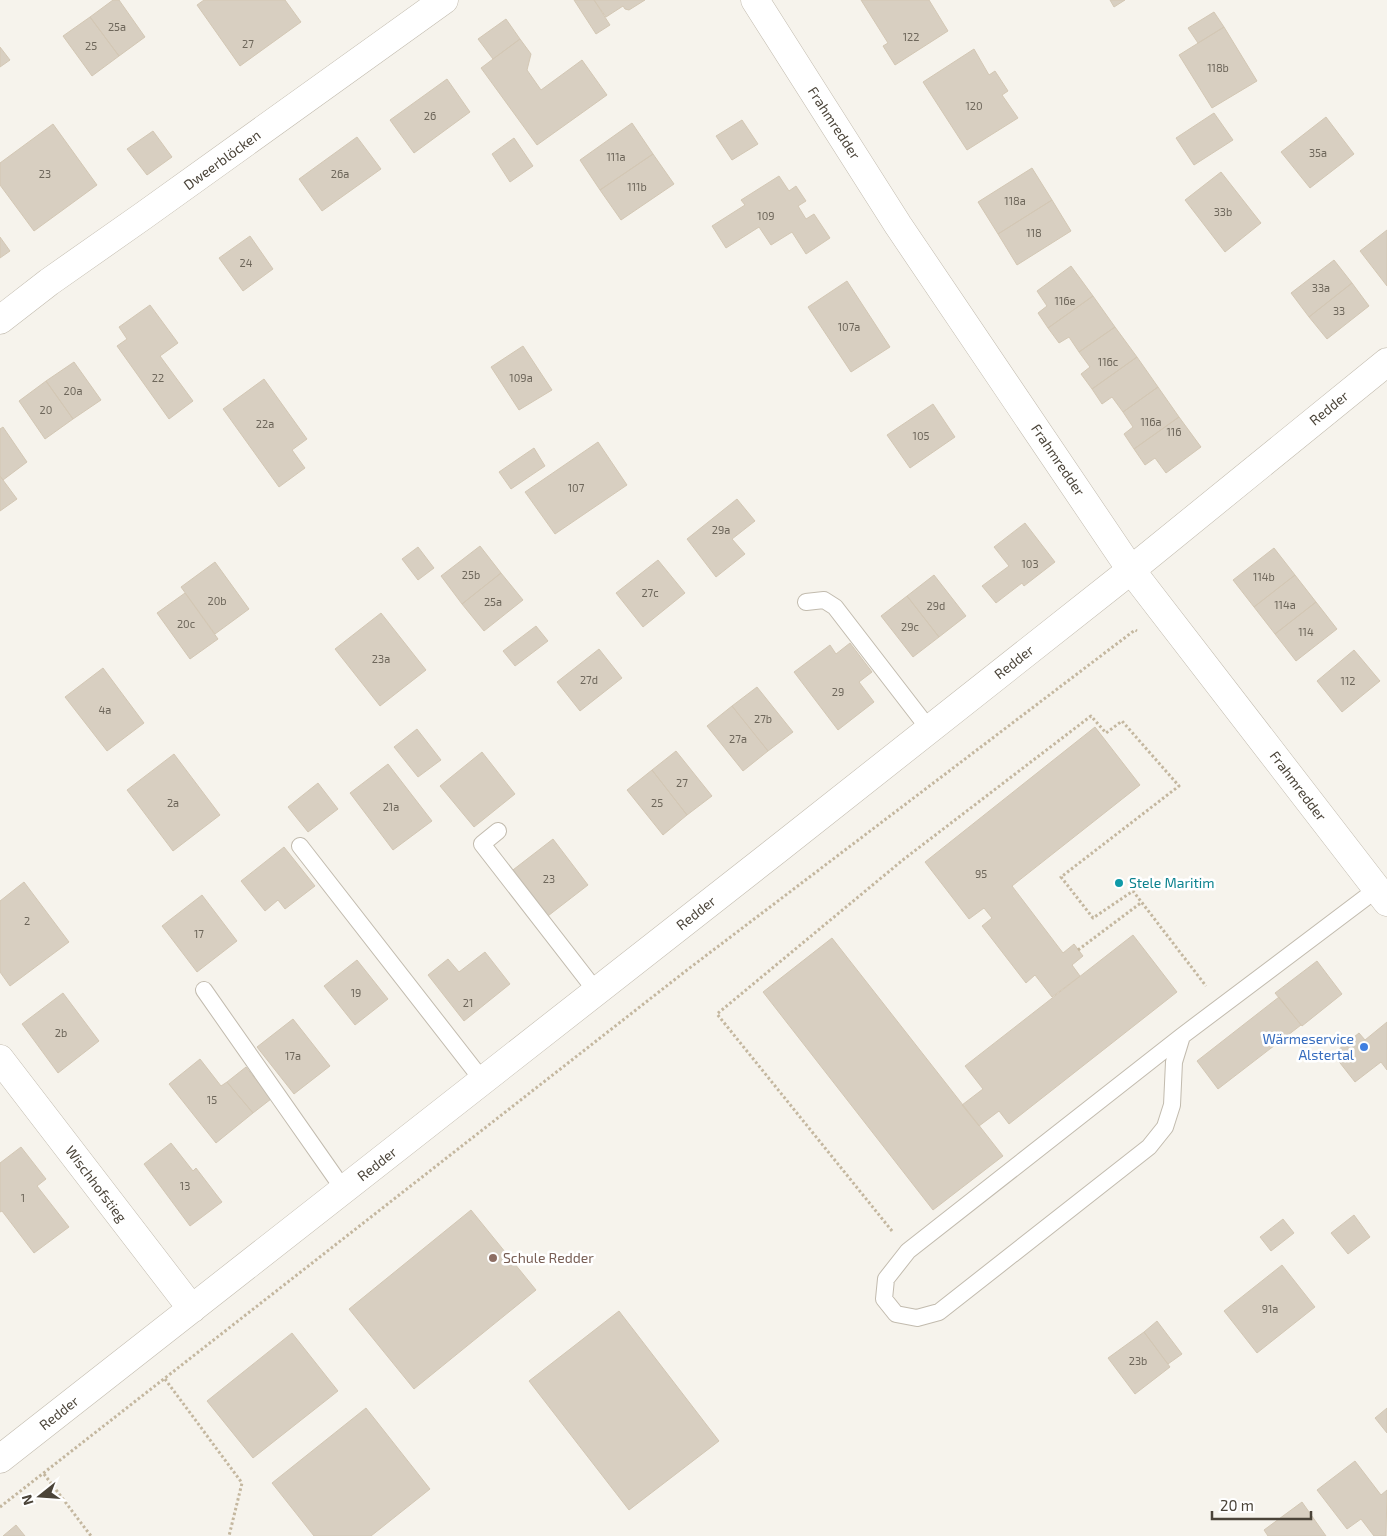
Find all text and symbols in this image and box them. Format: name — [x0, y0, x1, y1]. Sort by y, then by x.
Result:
house number: 25a — [108, 20, 126, 33]
house number: 122 — [903, 30, 919, 43]
house number: 27 — [242, 37, 254, 50]
house number: 25 — [85, 39, 97, 52]
house number: 118b — [1207, 61, 1229, 74]
street label: Frahmredder — [805, 83, 864, 163]
house number: 120 — [965, 99, 983, 112]
house number: 26 — [424, 109, 436, 122]
street label: Dweerblöcken — [180, 126, 263, 193]
house number: 35a — [1309, 146, 1327, 159]
house number: 111a — [606, 150, 626, 163]
house number: 23 — [39, 167, 51, 180]
house number: 26a — [331, 167, 349, 180]
house number: 111b — [627, 180, 647, 193]
house number: 118a — [1004, 194, 1026, 207]
house number: 33b — [1214, 205, 1232, 218]
house number: 109 — [757, 209, 775, 222]
house number: 118 — [1026, 226, 1042, 239]
house number: 24 — [240, 256, 253, 269]
house number: 33a — [1312, 281, 1330, 294]
house number: 116e — [1055, 294, 1076, 307]
house number: 33 — [1333, 304, 1345, 317]
house number: 107a — [838, 320, 860, 333]
house number: 116c — [1098, 355, 1118, 368]
house number: 22 — [152, 371, 164, 384]
house number: 109a — [509, 371, 533, 384]
house number: 20a — [64, 384, 82, 397]
street label: Redder — [1306, 387, 1352, 428]
house number: 20 — [40, 403, 52, 416]
house number: 116a — [1140, 415, 1162, 428]
house number: 22a — [256, 417, 274, 430]
street label: Frahmredder — [1028, 421, 1089, 499]
house number: 116 — [1166, 425, 1182, 438]
house number: 105 — [913, 429, 930, 442]
house number: 107 — [568, 481, 585, 494]
house number: 29a — [712, 523, 730, 536]
house number: 103 — [1021, 557, 1039, 570]
house number: 25b — [462, 568, 480, 581]
house number: 114b — [1253, 570, 1275, 583]
house number: 27c — [641, 586, 659, 599]
house number: 20b — [207, 594, 227, 607]
house number: 25a — [484, 595, 502, 608]
house number: 114a — [1274, 598, 1296, 611]
house number: 29d — [927, 599, 945, 612]
house number: 20c — [177, 617, 195, 630]
house number: 29c — [901, 620, 919, 633]
house number: 114 — [1298, 625, 1314, 638]
street label: Redder — [991, 641, 1037, 682]
house number: 23a — [372, 652, 390, 665]
house number: 27d — [580, 673, 598, 686]
house number: 112 — [1341, 674, 1355, 687]
house number: 29 — [832, 685, 844, 698]
house number: 4a — [99, 703, 111, 716]
house number: 27b — [754, 712, 772, 725]
house number: 27a — [729, 732, 747, 745]
street label: Frahmredder — [1267, 747, 1330, 824]
house number: 27 — [676, 776, 688, 789]
house number: 2a — [167, 796, 179, 809]
house number: 25 — [651, 796, 663, 809]
house number: 21a — [383, 800, 399, 813]
house number: 95 — [975, 867, 987, 880]
house number: 23 — [543, 872, 555, 885]
place label: Stele Maritim — [1129, 874, 1215, 891]
marker: Stele Maritim — [1113, 877, 1125, 889]
street label: Redder — [673, 892, 719, 933]
house number: 2 — [24, 914, 30, 927]
house number: 17 — [194, 927, 204, 940]
house number: 19 — [351, 986, 361, 999]
house number: 21 — [463, 996, 473, 1009]
house number: 2b — [55, 1026, 67, 1039]
place label: Wärmeservice Alstertal — [1262, 1030, 1355, 1063]
marker: Wärmeservice Alstertal — [1358, 1041, 1370, 1053]
house number: 17a — [285, 1049, 301, 1062]
house number: 15 — [207, 1093, 217, 1106]
street label: Wischhofstieg — [62, 1142, 131, 1225]
street label: Redder — [354, 1143, 400, 1184]
house number: 13 — [180, 1179, 190, 1192]
house number: 1 — [21, 1191, 25, 1204]
place label: Schule Redder — [503, 1249, 594, 1266]
marker: Schule Redder — [487, 1252, 499, 1264]
house number: 91a — [1262, 1302, 1278, 1315]
house number: 23b — [1129, 1354, 1147, 1367]
street label: Redder — [36, 1392, 82, 1433]
north arrow — [15, 1471, 65, 1521]
scale bar — [1212, 1488, 1311, 1520]
text: N — [17, 1493, 37, 1507]
text: 20 m — [1220, 1496, 1254, 1514]

